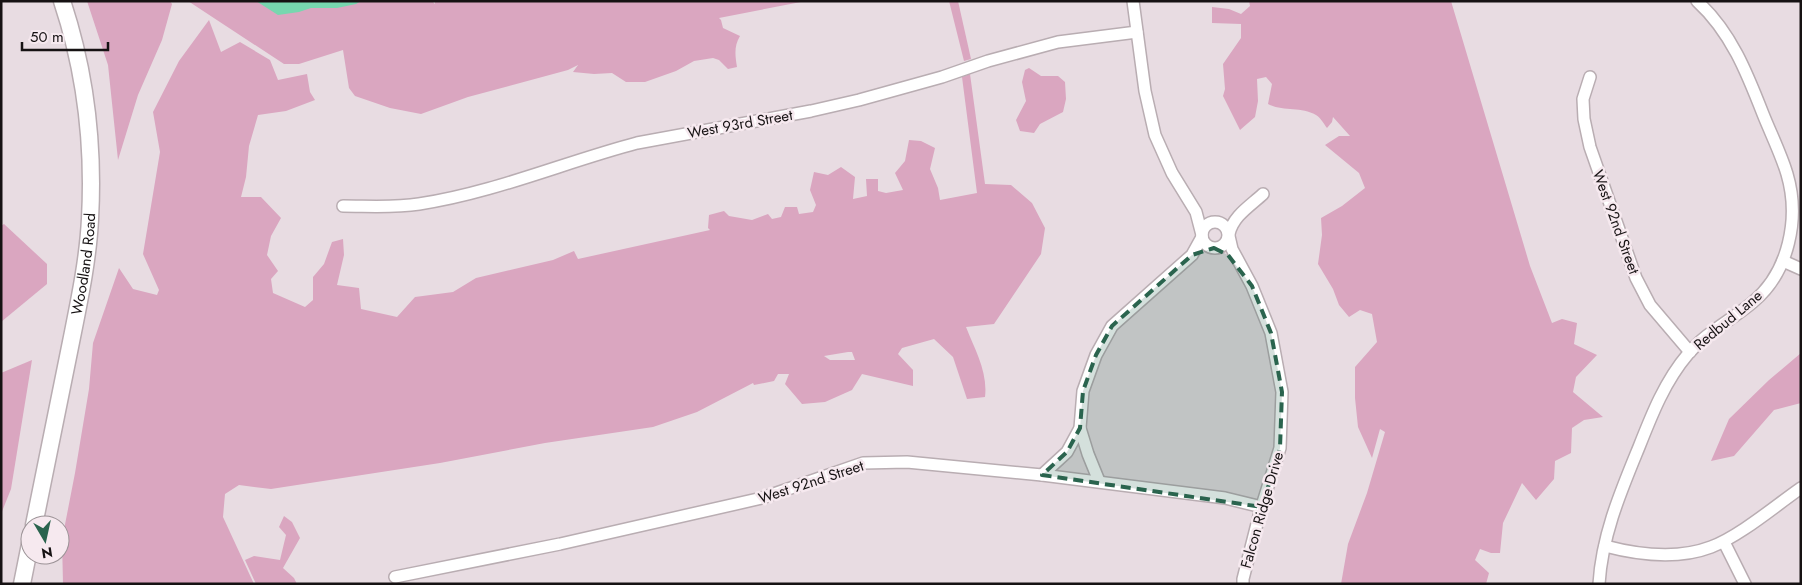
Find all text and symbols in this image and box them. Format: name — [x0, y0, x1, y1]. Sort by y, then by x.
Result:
scale bar — [22, 20, 109, 52]
text: 50 m — [30, 26, 64, 48]
street label: West 93rd Street — [686, 104, 795, 144]
street label: West 92nd Street — [1587, 167, 1645, 278]
street label: Woodland Road — [66, 212, 101, 317]
street label: Redbud Lane — [1689, 284, 1767, 355]
street label: Falcon Ridge Drive — [1235, 449, 1289, 571]
street label: West 92nd Street — [756, 455, 867, 509]
north arrow — [20, 515, 70, 565]
text: N — [40, 542, 54, 564]

